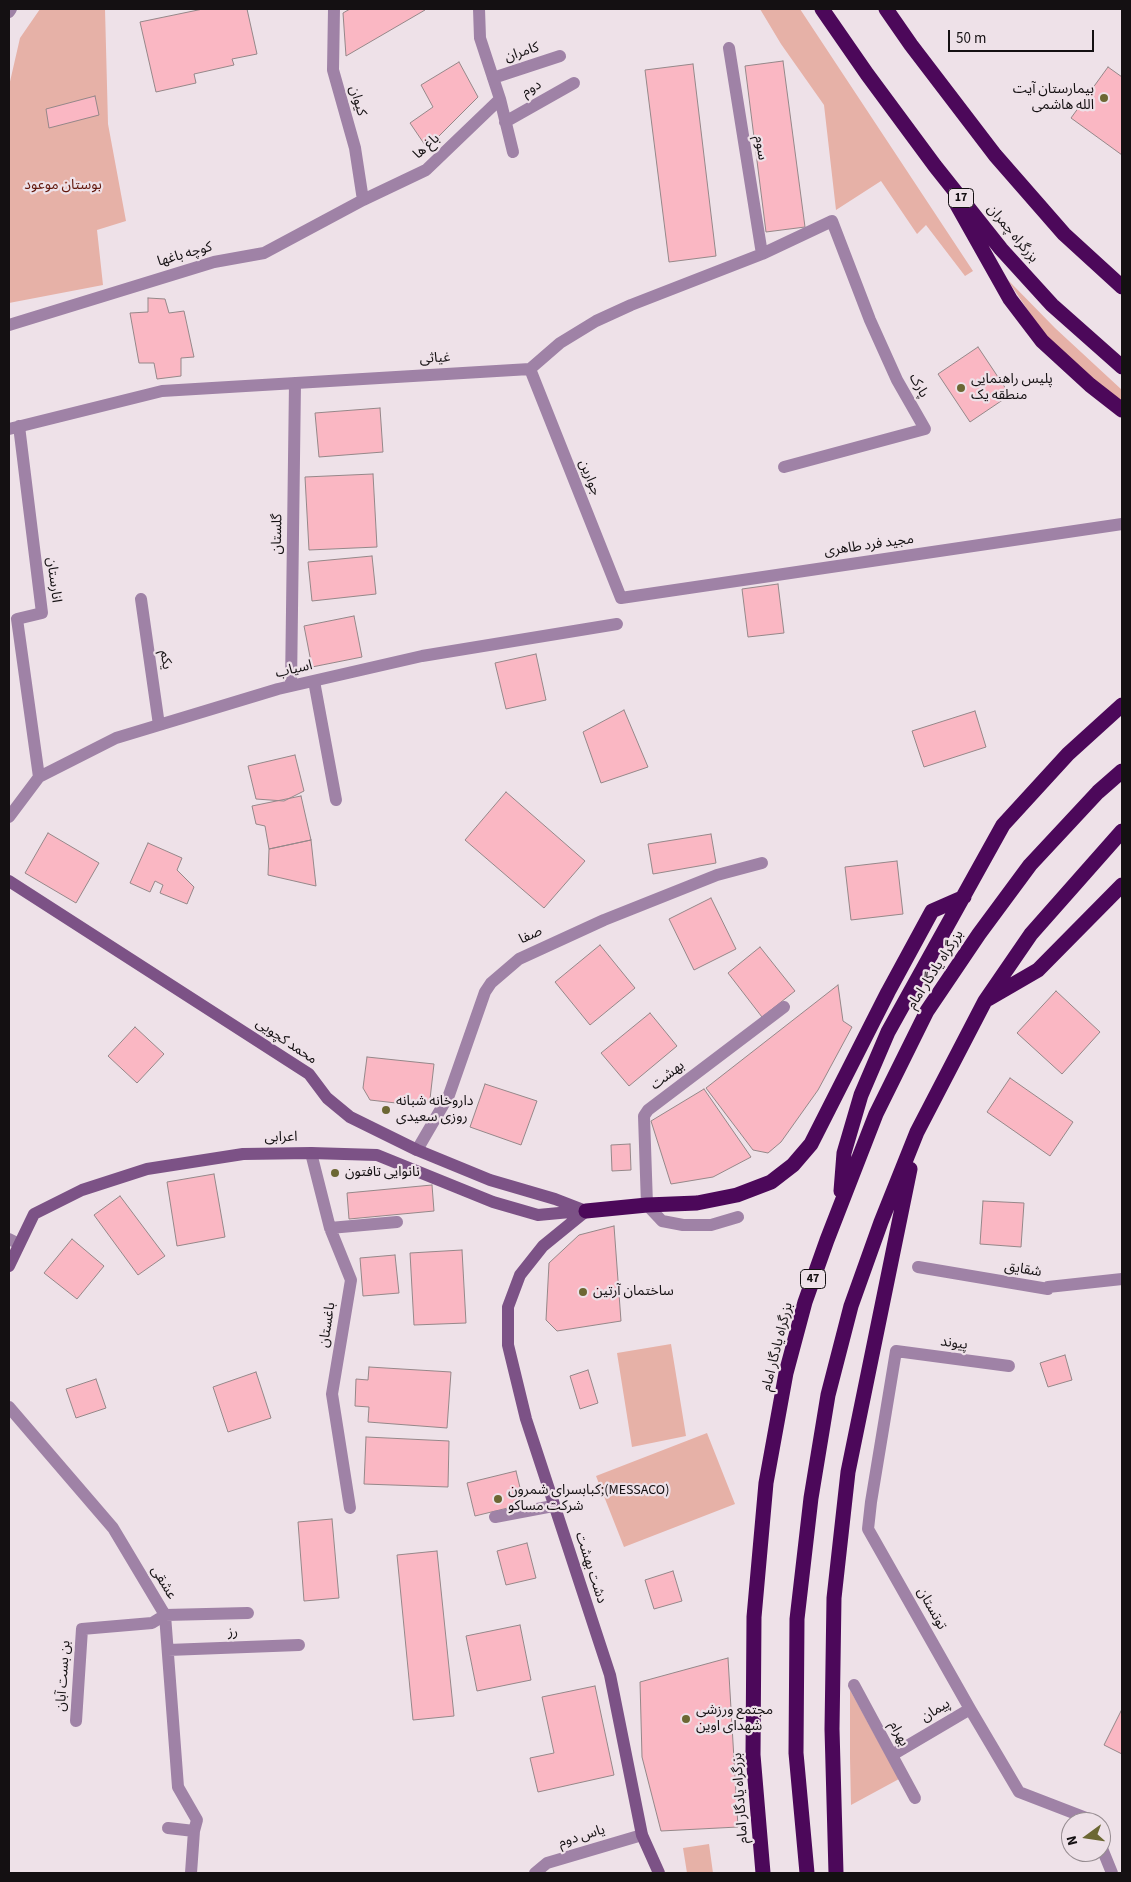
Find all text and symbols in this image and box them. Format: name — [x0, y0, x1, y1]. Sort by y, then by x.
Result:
scale bar — [951, 20, 1097, 52]
text: 50 m — [956, 28, 986, 49]
street label: کامران — [503, 40, 541, 66]
street label: دوم — [519, 77, 545, 101]
place label: بیمارستان آیت الله هاشمی — [1013, 82, 1094, 114]
street label: کیوان — [345, 84, 369, 118]
marker: بیمارستان آیت الله هاشمی — [1098, 92, 1110, 104]
street label: باغ ها — [410, 131, 444, 163]
street label: سوم — [750, 135, 770, 161]
park label: بوستان موعود — [24, 178, 102, 194]
road number: 17 — [948, 188, 974, 208]
street label: بزرگراه چمران — [983, 201, 1041, 267]
street label: کوچه باغها — [156, 239, 214, 271]
street label: غیاثی — [419, 350, 451, 368]
street label: پارک — [905, 371, 931, 401]
place label: پلیس راهنمایی منطقه یک — [971, 372, 1053, 404]
marker: پلیس راهنمایی منطقه یک — [955, 382, 967, 394]
street label: جوارین — [574, 458, 604, 498]
street label: گلستان — [269, 513, 287, 555]
street label: مجید فرد طاهری — [823, 531, 915, 561]
street label: انارستان — [42, 556, 64, 604]
street label: یکم — [155, 649, 175, 671]
street label: اسیاب — [274, 658, 314, 682]
street label: صفا — [517, 923, 545, 949]
street label: بزرگراه یادگار امام — [904, 927, 968, 1013]
street label: محمد کچویی — [252, 1015, 320, 1069]
street label: بهشت — [648, 1058, 688, 1094]
place label: داروخانه شبانه روزی سعیدی — [396, 1094, 474, 1126]
marker: داروخانه شبانه روزی سعیدی — [380, 1104, 392, 1116]
street label: اعرابی — [264, 1129, 298, 1147]
place label: نانوایی تافتون — [345, 1165, 420, 1181]
marker: نانوایی تافتون — [329, 1167, 341, 1179]
street label: شقایق — [1003, 1258, 1043, 1282]
road number: 47 — [800, 1270, 826, 1288]
place label: ساختمان آرتین — [593, 1284, 674, 1300]
marker: ساختمان آرتین — [577, 1286, 589, 1298]
street label: باغستان — [316, 1301, 340, 1349]
street label: بزرگراه یادگار امام — [759, 1301, 797, 1393]
street label: پیوند — [939, 1334, 969, 1354]
place label: کبابسرای شمرون;(MESSACO) شرکت مساکو — [508, 1483, 669, 1515]
marker: کبابسرای شمرون;(MESSACO) شرکت مساکو — [492, 1493, 504, 1505]
street label: دشت بهشت — [571, 1530, 609, 1606]
street label: عشقی — [146, 1563, 180, 1603]
street label: توتستان — [913, 1585, 949, 1633]
street label: رز — [228, 1624, 238, 1642]
street label: بن بست آبان — [53, 1640, 75, 1712]
street label: پیمان — [918, 1696, 954, 1726]
place label: مجتمع ورزشی شهدای اوین — [696, 1703, 773, 1735]
marker: مجتمع ورزشی شهدای اوین — [680, 1713, 692, 1725]
street label: بهرام — [884, 1719, 912, 1749]
street label: بزرگراه یادگار امام — [729, 1752, 753, 1844]
north arrow — [1061, 1812, 1111, 1862]
street label: یاس دوم — [557, 1822, 607, 1852]
text: N — [1062, 1833, 1083, 1847]

